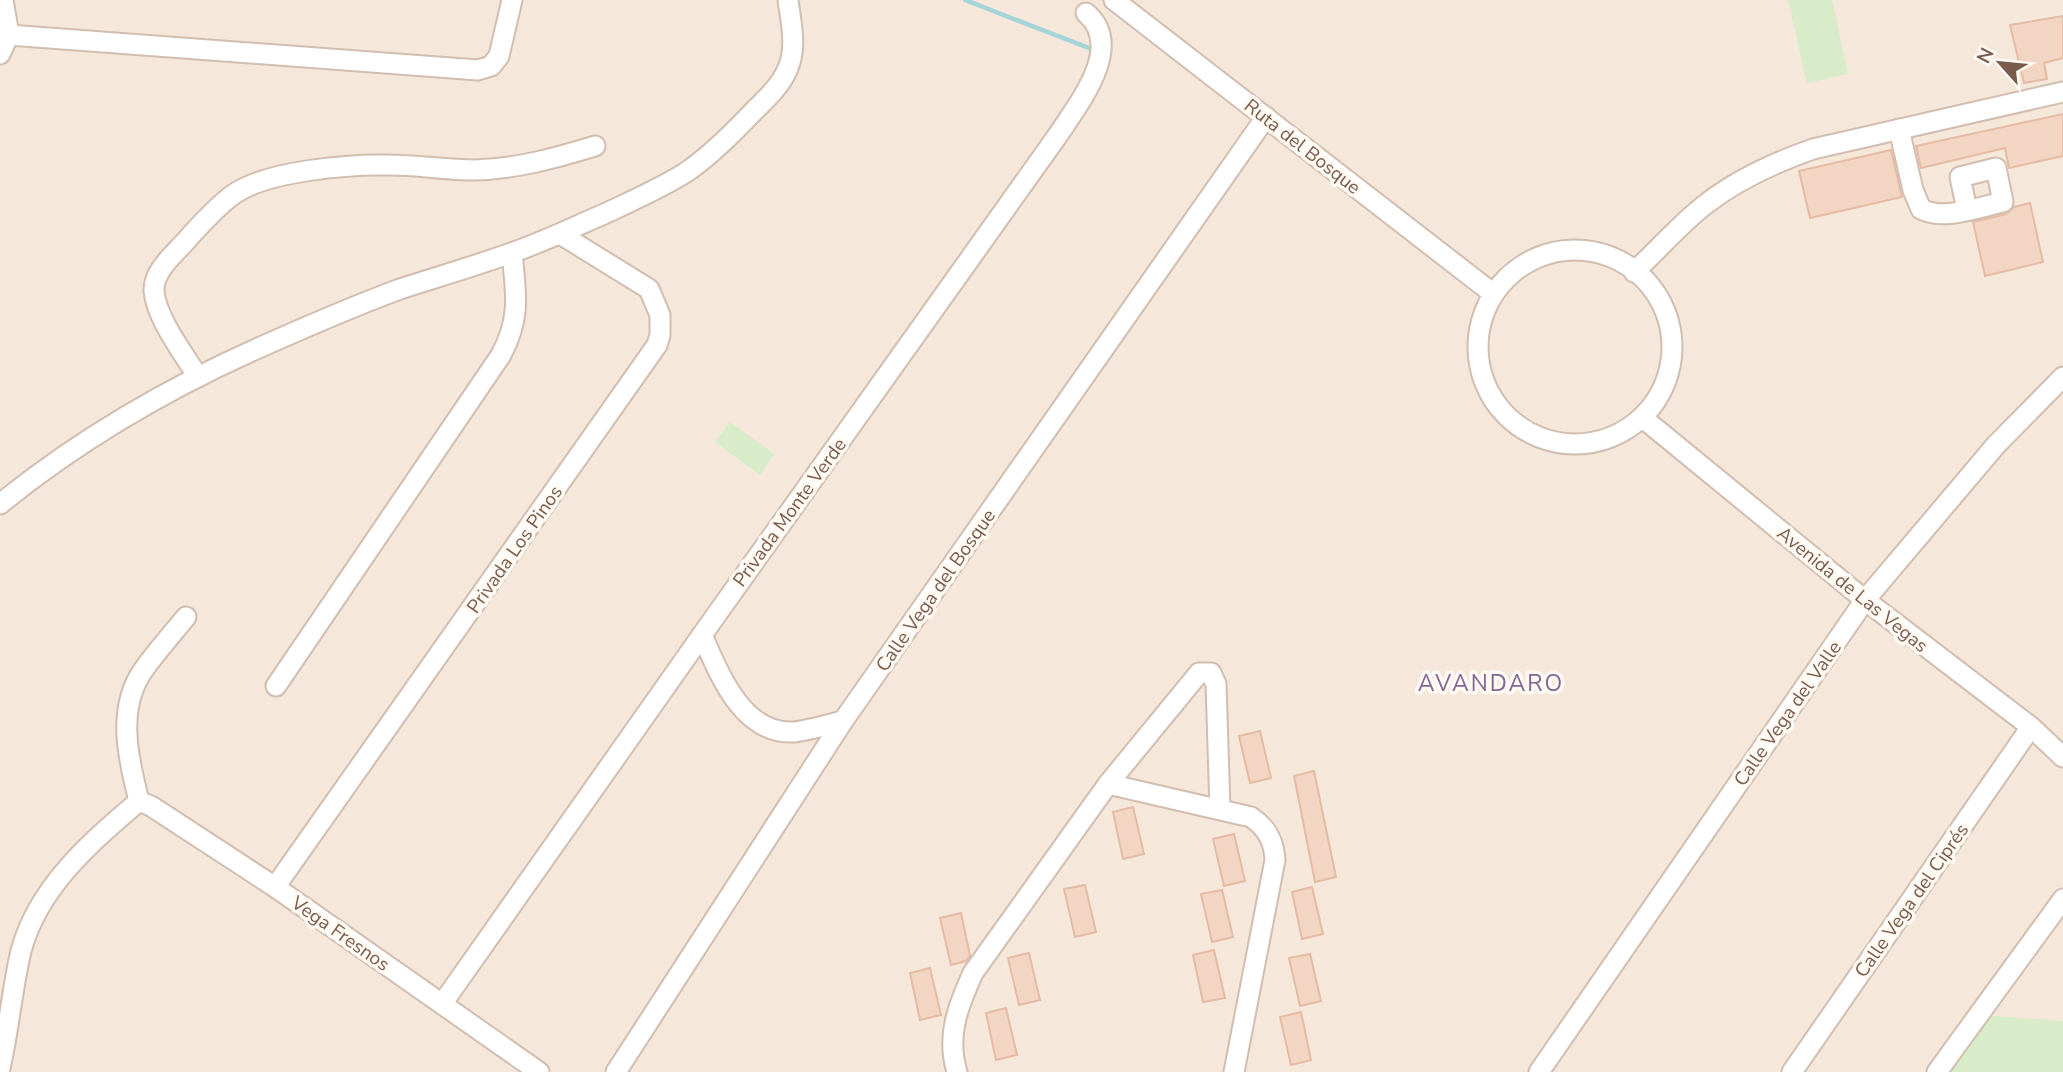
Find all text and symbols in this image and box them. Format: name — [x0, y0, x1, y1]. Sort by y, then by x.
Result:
north arrow — [1965, 28, 2035, 98]
text: N — [1971, 43, 2001, 68]
street label: Ruta del Bosque — [1239, 93, 1366, 200]
street label: Privada Monte Verde — [727, 433, 853, 592]
street label: Privada Los Pinos — [461, 480, 569, 619]
street label: Calle Vega del Bosque — [870, 504, 1002, 677]
street label: Avenida de Las Vegas — [1771, 521, 1933, 659]
street label: Calle Vega del Valle — [1728, 636, 1848, 791]
district label: AVANDARO — [1418, 668, 1564, 699]
street label: Calle Vega del Ciprés — [1849, 818, 1975, 983]
street label: Vega Fresnos — [285, 890, 395, 977]

